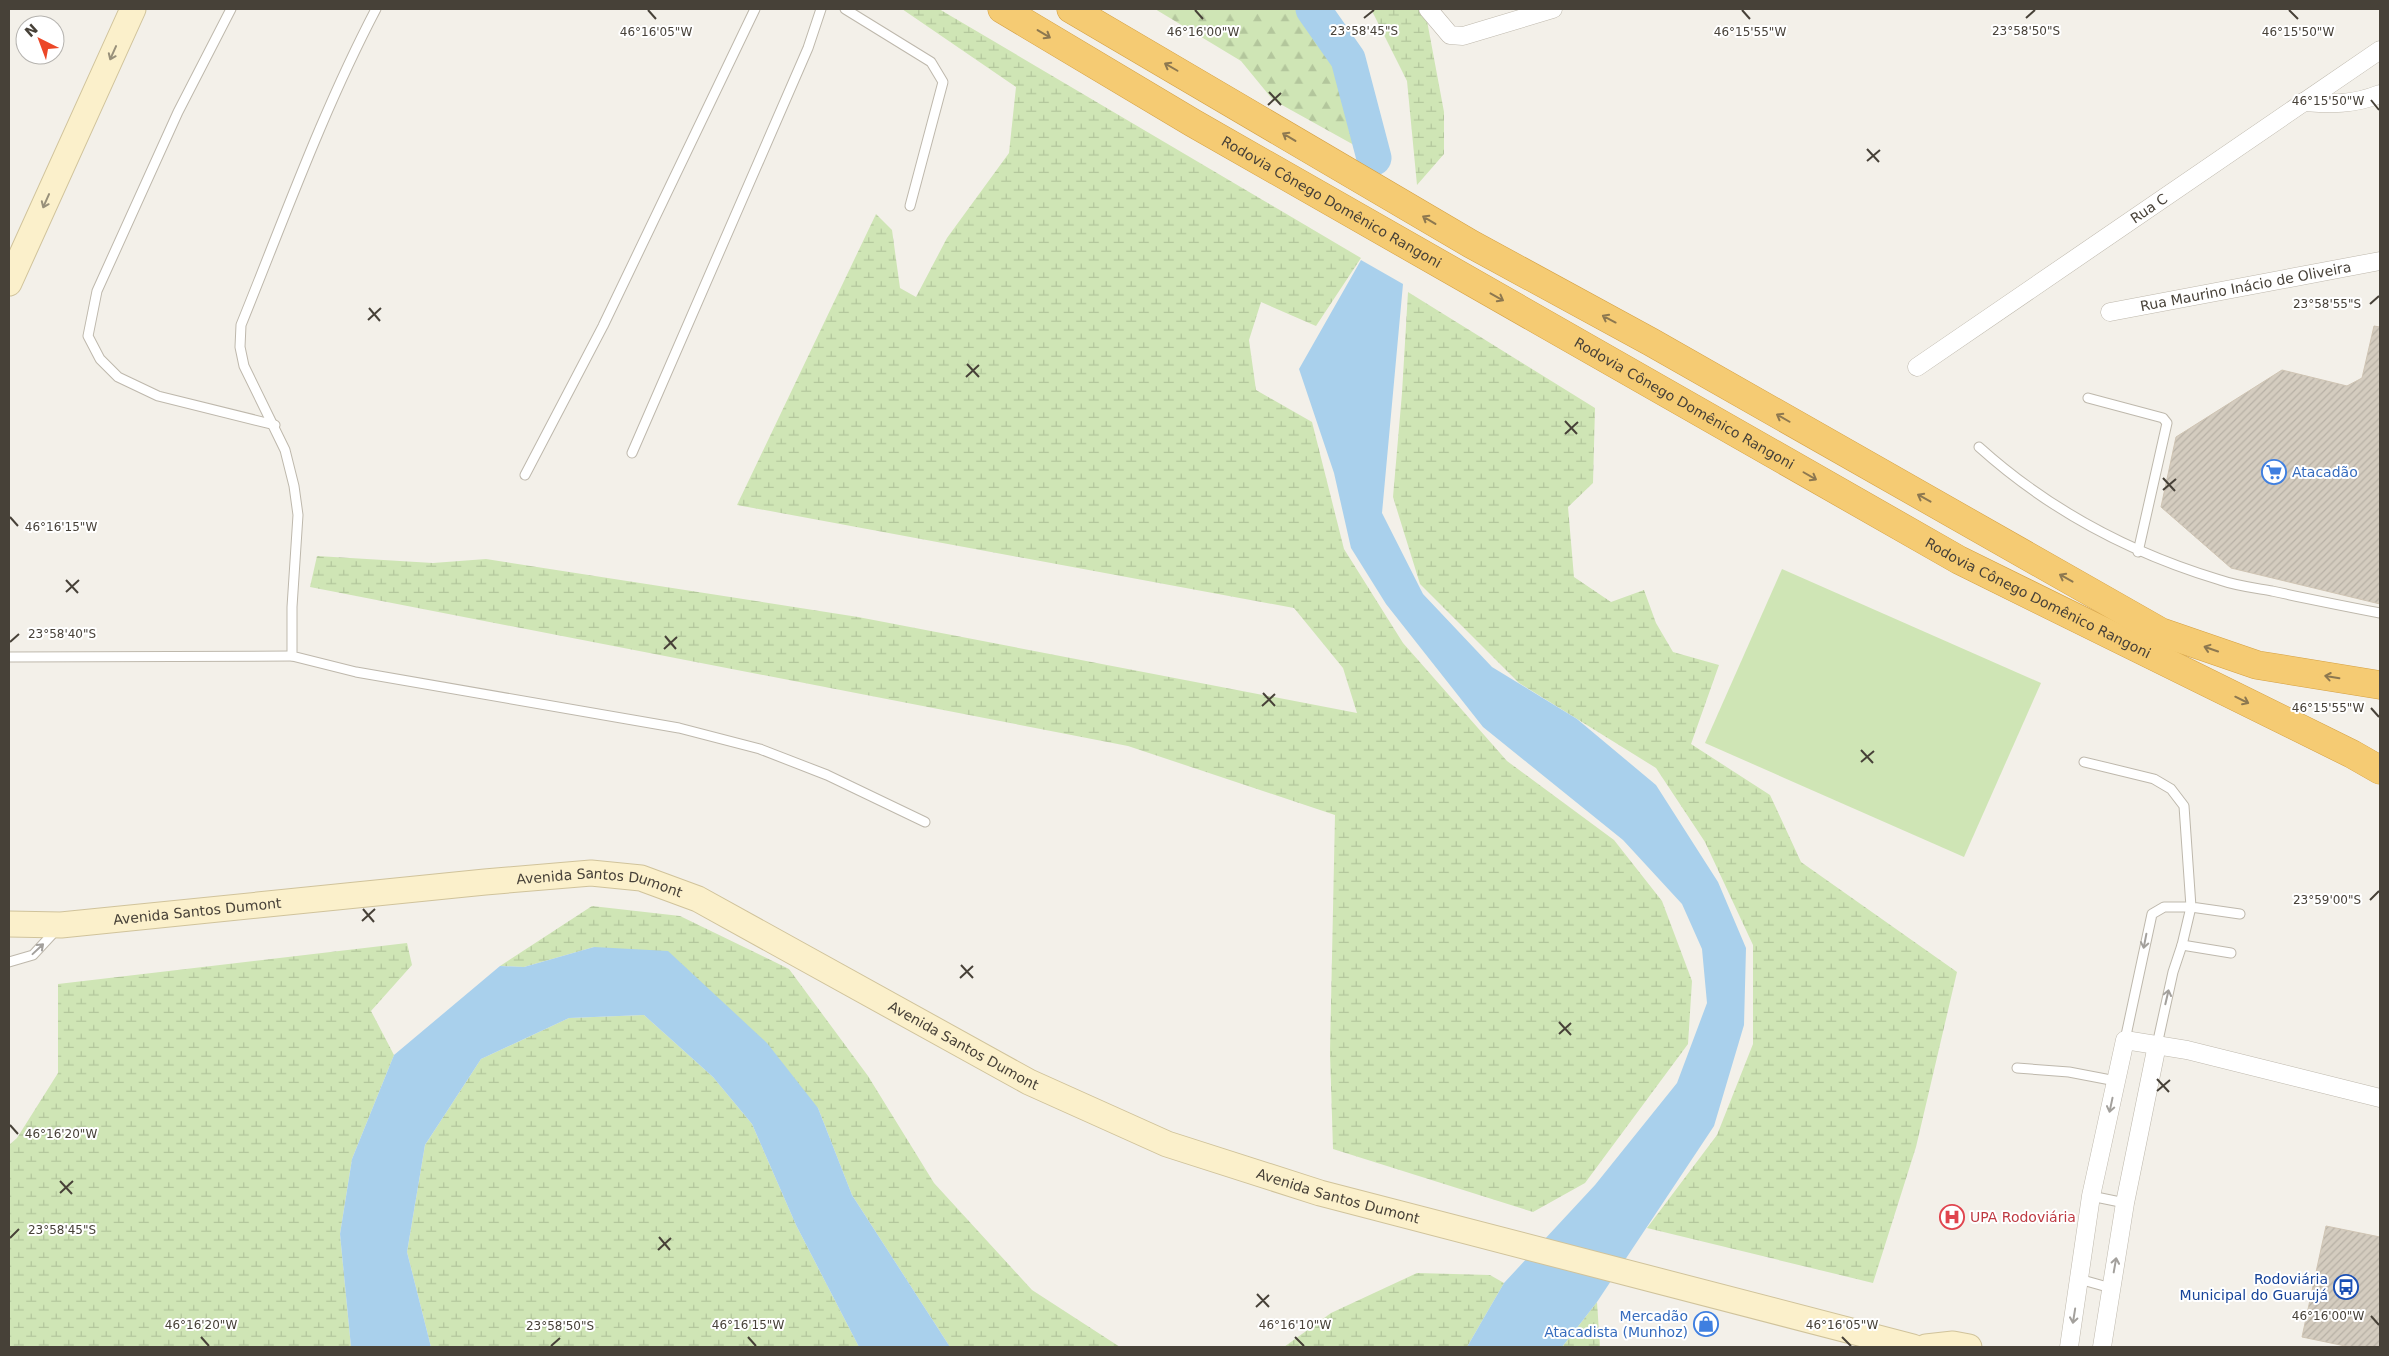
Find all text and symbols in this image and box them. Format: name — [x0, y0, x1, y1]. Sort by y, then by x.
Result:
north arrow — [15, 15, 65, 65]
text: N — [22, 20, 41, 40]
text: 23°58'45"S — [1330, 24, 1398, 38]
text: 23°58'50"S — [1992, 24, 2060, 38]
text: 46°16'05"W — [620, 25, 692, 39]
text: 46°16'00"W — [1167, 25, 1239, 39]
text: 46°15'55"W — [1714, 25, 1786, 39]
text: 46°15'50"W — [2262, 25, 2334, 39]
one-way arrow — [1036, 29, 1050, 39]
one-way arrow — [108, 45, 117, 60]
one-way arrow — [1164, 62, 1178, 72]
text: 46°15'50"W — [2292, 94, 2364, 108]
one-way arrow — [1283, 131, 1297, 141]
street label: Rodovia Cônego Domênico Rangoni — [1219, 133, 1444, 271]
street label: Rua C — [2128, 190, 2170, 226]
one-way arrow — [41, 193, 50, 208]
one-way arrow — [1422, 214, 1437, 224]
street label: Rua Maurino Inácio de Oliveira — [2139, 259, 2352, 314]
one-way arrow — [1489, 293, 1504, 302]
text: 23°58'55"S — [2293, 297, 2361, 311]
one-way arrow — [1602, 313, 1616, 323]
street label: Rodovia Cônego Domênico Rangoni — [1572, 334, 1797, 472]
one-way arrow — [1777, 412, 1791, 422]
supermarket icon: Atacadão — [2261, 459, 2287, 485]
place label: Atacadão — [2292, 464, 2358, 480]
one-way arrow — [1803, 471, 1817, 481]
one-way arrow — [1918, 493, 1932, 503]
text: 46°16'15"W — [25, 520, 97, 534]
street label: Rodovia Cônego Domênico Rangoni — [1922, 534, 2153, 661]
one-way arrow — [2059, 573, 2073, 583]
text: 23°58'40"S — [28, 627, 96, 641]
one-way arrow — [2204, 644, 2220, 653]
one-way arrow — [2324, 671, 2340, 681]
one-way arrow — [2234, 695, 2249, 705]
text: 46°15'55"W — [2292, 701, 2364, 715]
street label: Avenida Santos Dumont — [516, 865, 685, 901]
text: 23°59'00"S — [2293, 893, 2361, 907]
street label: Avenida Santos Dumont — [113, 895, 283, 928]
one-way arrow — [2140, 933, 2149, 949]
one-way arrow — [32, 944, 45, 955]
one-way arrow — [2163, 989, 2172, 1005]
street label: Avenida Santos Dumont — [886, 998, 1042, 1093]
one-way arrow — [2106, 1096, 2115, 1112]
text: 46°16'20"W — [25, 1127, 97, 1141]
street label: Avenida Santos Dumont — [1255, 1165, 1422, 1227]
hospital icon: UPA Rodoviária — [1939, 1204, 1965, 1230]
place label: UPA Rodoviária — [1970, 1209, 2076, 1225]
text: 23°58'45"S — [28, 1223, 96, 1237]
one-way arrow — [2110, 1257, 2120, 1273]
place label: Rodoviária Municipal do Guarujá — [2180, 1271, 2328, 1303]
bus stop icon: Rodoviária Municipal do Guarujá — [2333, 1274, 2359, 1300]
place label: Mercadão Atacadista (Munhoz) — [1544, 1308, 1688, 1340]
one-way arrow — [2068, 1308, 2078, 1324]
text: 46°16'00"W — [2292, 1309, 2364, 1323]
shop icon: Mercadão Atacadista (Munhoz) — [1693, 1311, 1719, 1337]
text: 46°16'20"W — [165, 1318, 237, 1332]
text: 46°16'15"W — [712, 1318, 784, 1332]
text: 46°16'10"W — [1259, 1318, 1331, 1332]
text: 46°16'05"W — [1806, 1318, 1878, 1332]
text: 23°58'50"S — [526, 1319, 594, 1333]

